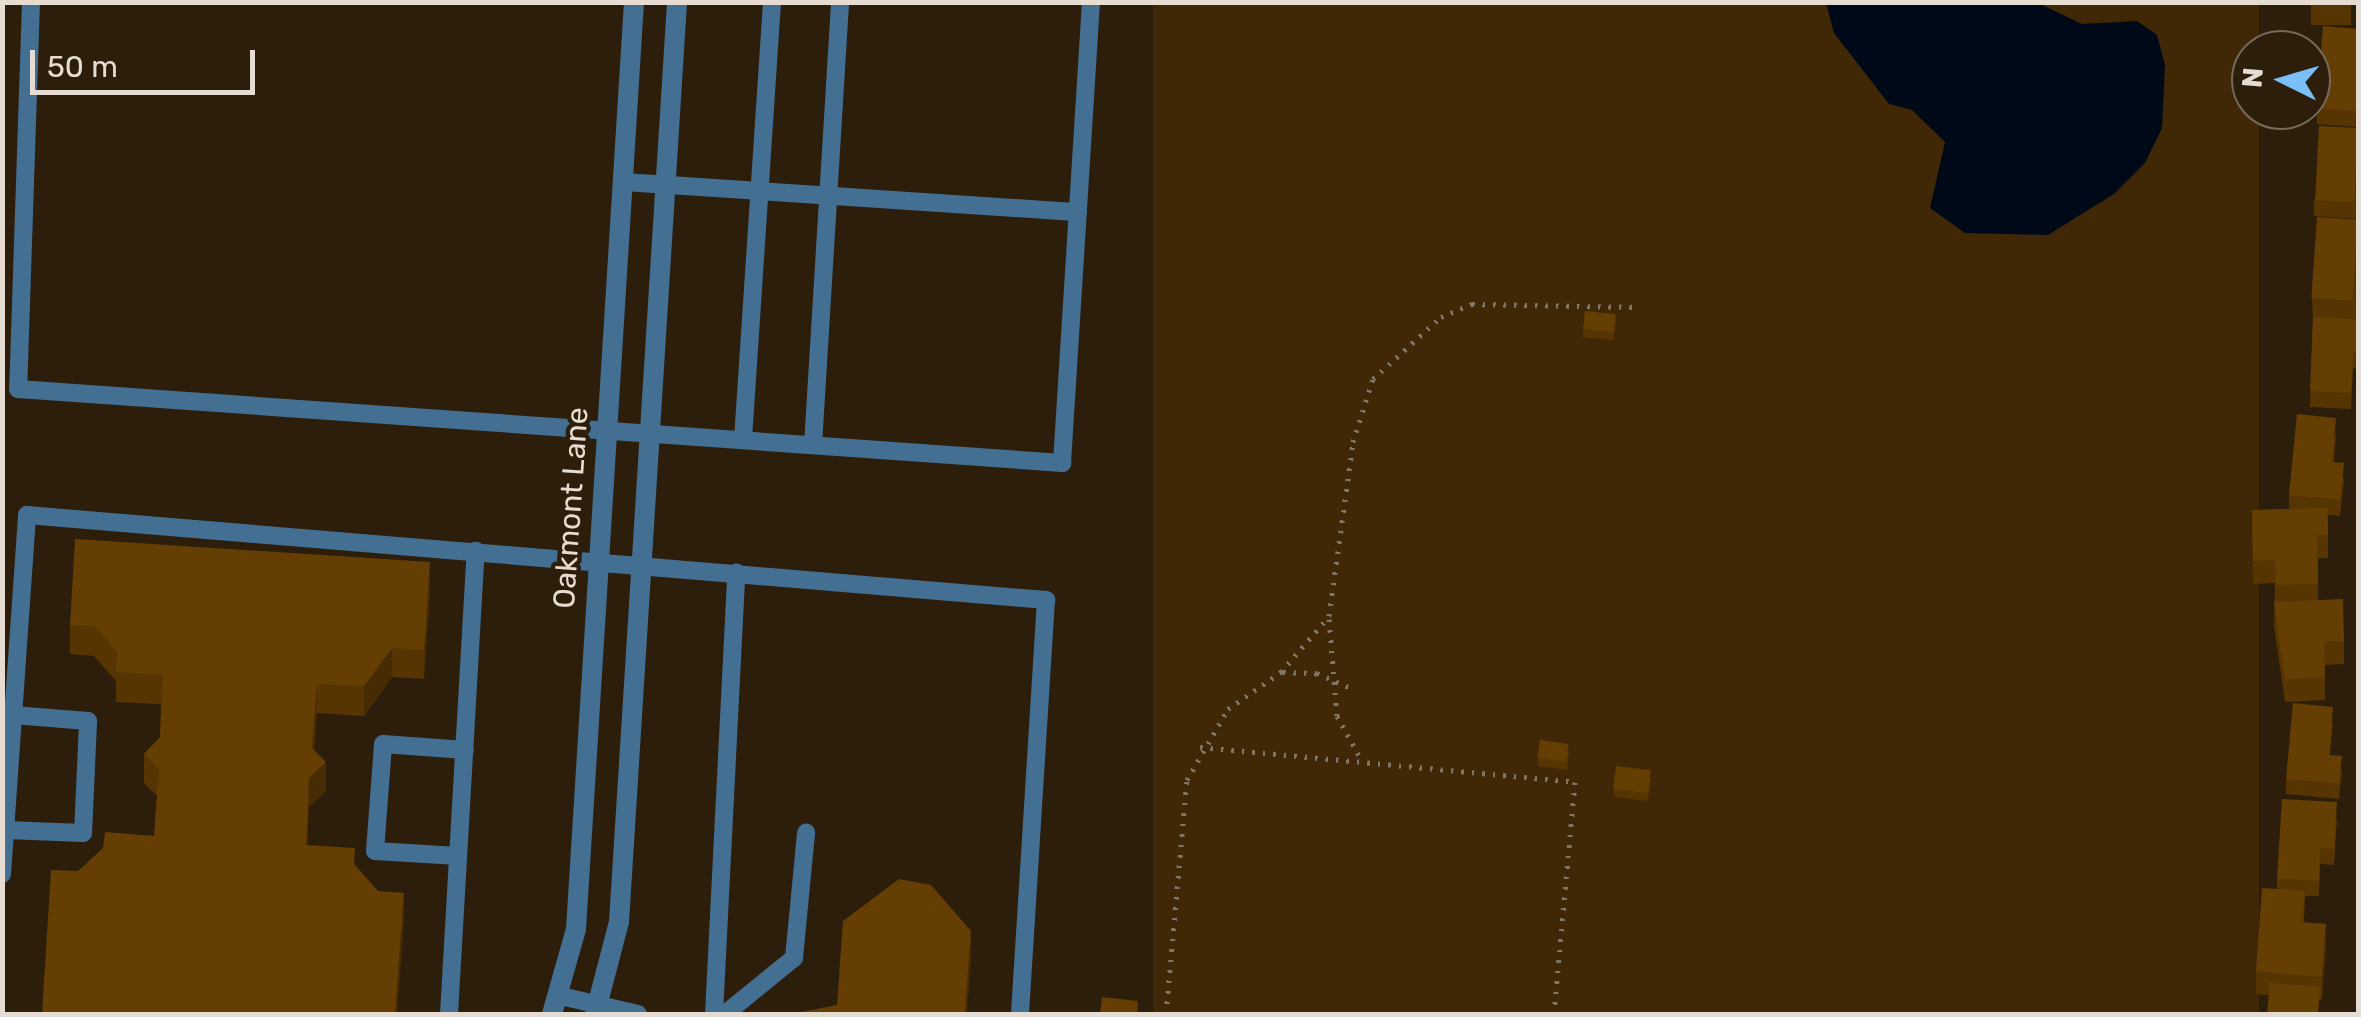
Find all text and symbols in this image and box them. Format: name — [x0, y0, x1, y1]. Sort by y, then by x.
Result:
scale bar — [35, 30, 260, 92]
north arrow — [2231, 30, 2331, 130]
text: 50 m — [47, 49, 118, 85]
text: N — [2235, 66, 2270, 89]
street label: Oakmont Lane — [546, 406, 596, 610]

